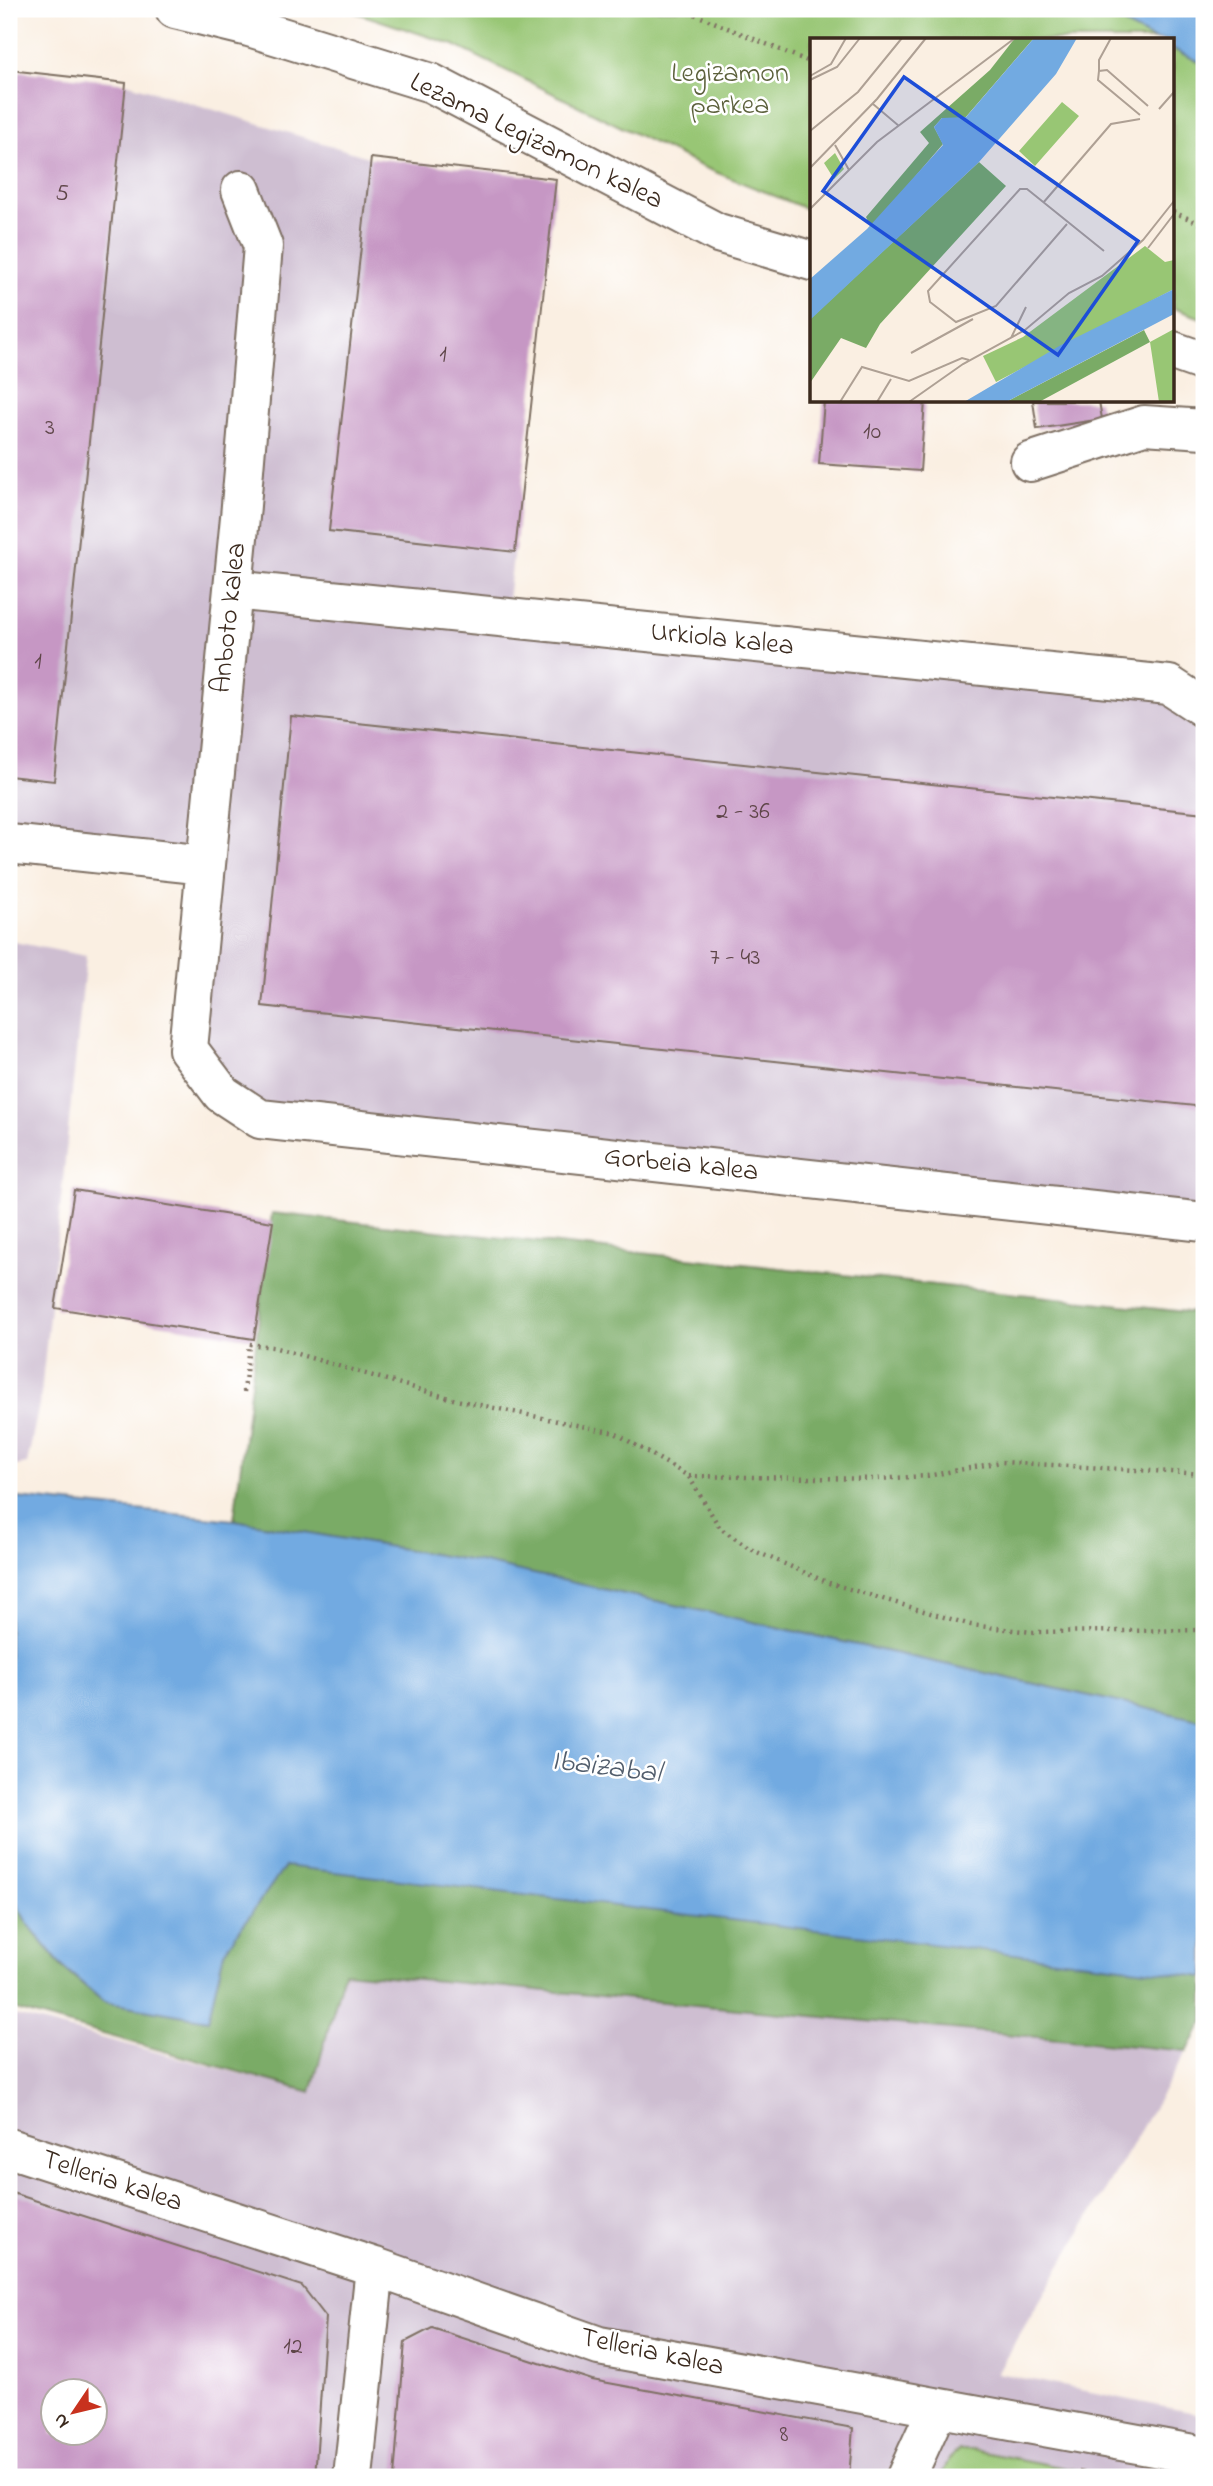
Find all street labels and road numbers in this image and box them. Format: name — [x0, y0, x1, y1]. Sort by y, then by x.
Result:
street label: Lezama Legizamon kalea — [402, 63, 670, 221]
street label: Anboto kalea — [202, 541, 258, 695]
street label: Urkiola kalea — [648, 612, 796, 668]
street label: Gorbeia kalea — [602, 1137, 760, 1193]
street label: Telleria kalea — [36, 2140, 188, 2224]
street label: Telleria kalea — [576, 2318, 728, 2388]

